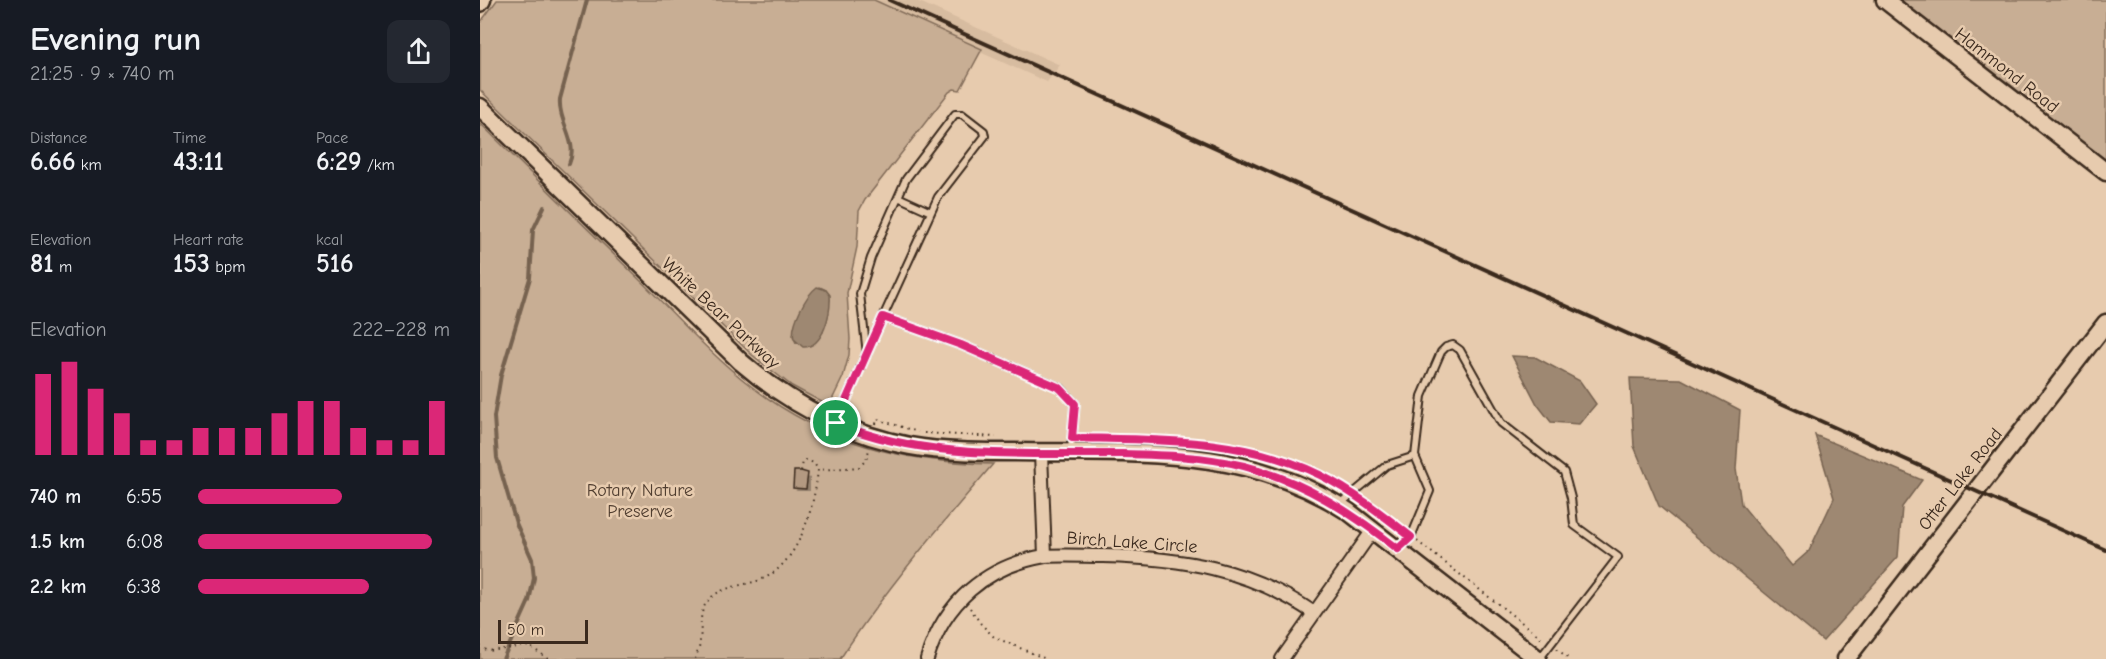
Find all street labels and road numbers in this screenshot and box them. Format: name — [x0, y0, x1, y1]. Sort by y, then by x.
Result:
street label: Hammond Road — [1951, 23, 2063, 117]
street label: White Bear Parkway — [657, 253, 785, 374]
street label: Otter Lake Road — [1914, 424, 2007, 535]
street label: Birch Lake Circle — [1066, 527, 1198, 558]

